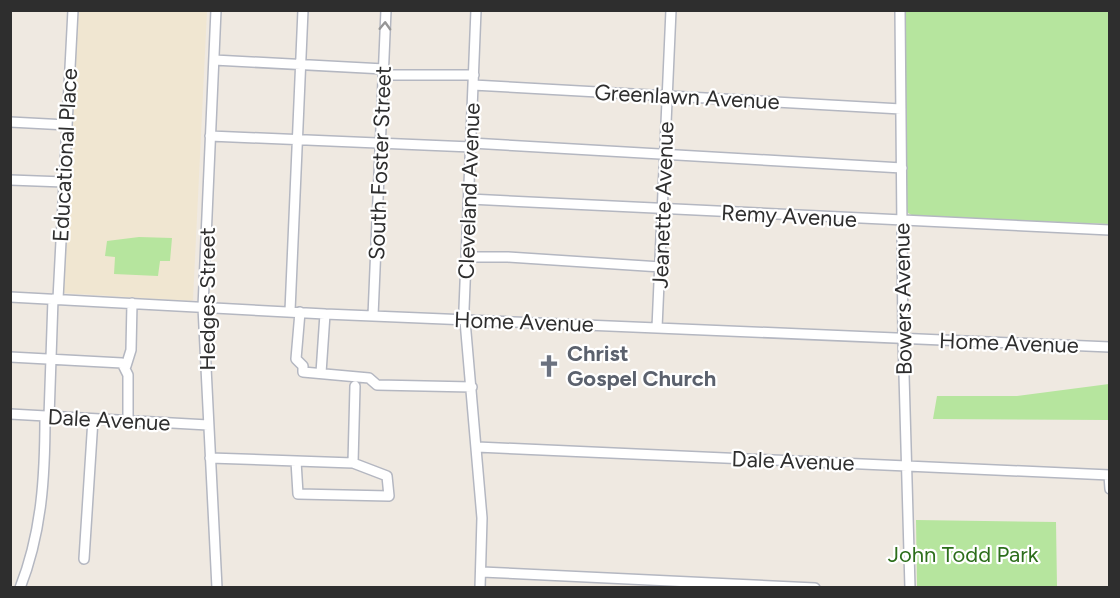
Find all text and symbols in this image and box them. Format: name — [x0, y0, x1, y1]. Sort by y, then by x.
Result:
one-way arrow — [379, 22, 392, 31]
street label: South Foster Street — [363, 66, 397, 260]
street label: Educational Place — [47, 67, 83, 243]
street label: Greenlawn Avenue — [594, 79, 780, 115]
street label: Cleveland Avenue — [452, 102, 486, 280]
street label: Jeanette Avenue — [647, 121, 679, 289]
street label: Remy Avenue — [721, 199, 857, 233]
street label: Bowers Avenue — [888, 223, 918, 375]
street label: Hedges Street — [194, 227, 221, 371]
street label: Home Avenue — [454, 306, 594, 338]
street label: Home Avenue — [939, 327, 1079, 359]
place label: Christ Gospel Church — [567, 340, 716, 392]
church icon: Christ Gospel Church — [536, 353, 562, 379]
street label: Dale Avenue — [47, 403, 171, 437]
street label: Dale Avenue — [731, 445, 855, 477]
park label: John Todd Park — [888, 541, 1039, 568]

